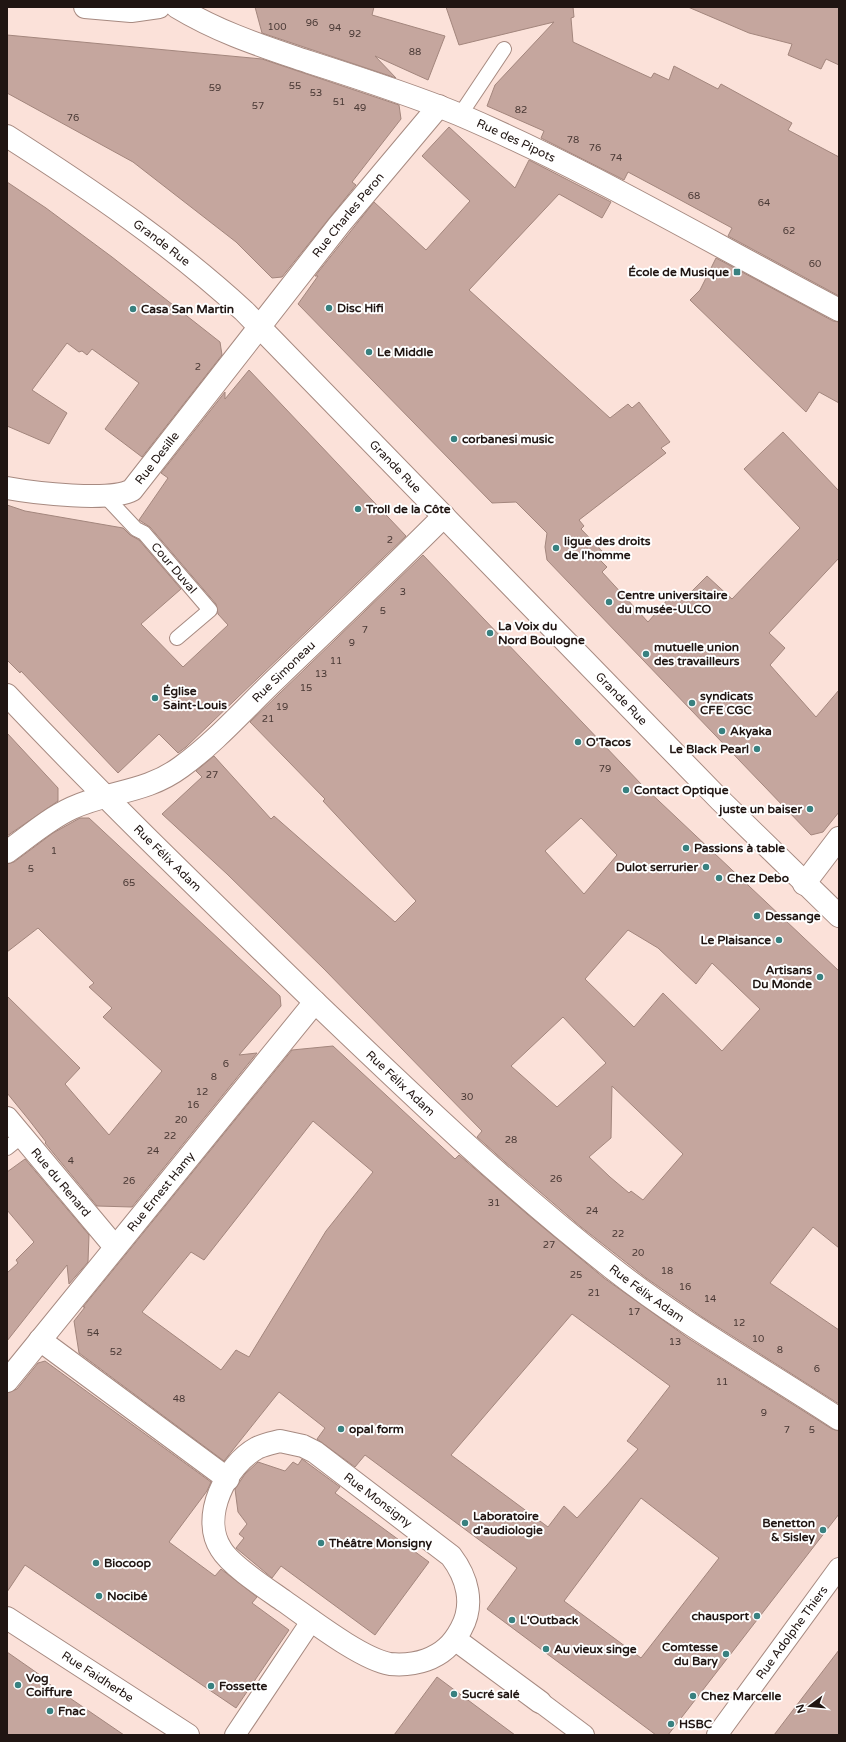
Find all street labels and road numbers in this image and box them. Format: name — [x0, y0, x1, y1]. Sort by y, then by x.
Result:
street label: Rue des Pipots — [475, 116, 558, 165]
street label: Rue Charles Peron — [309, 170, 387, 260]
street label: Grande Rue — [131, 217, 193, 269]
street label: Rue Desille — [132, 429, 182, 487]
street label: Grande Rue — [367, 437, 424, 496]
street label: Cour Duval — [148, 540, 200, 596]
street label: Rue Simoneau — [249, 638, 318, 705]
street label: Grande Rue — [593, 669, 650, 728]
street label: Rue Félix Adam — [131, 822, 204, 894]
street label: Rue Félix Adam — [363, 1048, 438, 1119]
street label: Rue du Renard — [28, 1145, 94, 1220]
street label: Rue Ernest Hamy — [124, 1149, 198, 1234]
street label: Rue Félix Adam — [607, 1262, 687, 1325]
street label: Rue Monsigny — [341, 1470, 415, 1531]
street label: Rue Adolphe Thiers — [753, 1583, 831, 1682]
street label: Rue Faidherbe — [59, 1648, 136, 1705]

